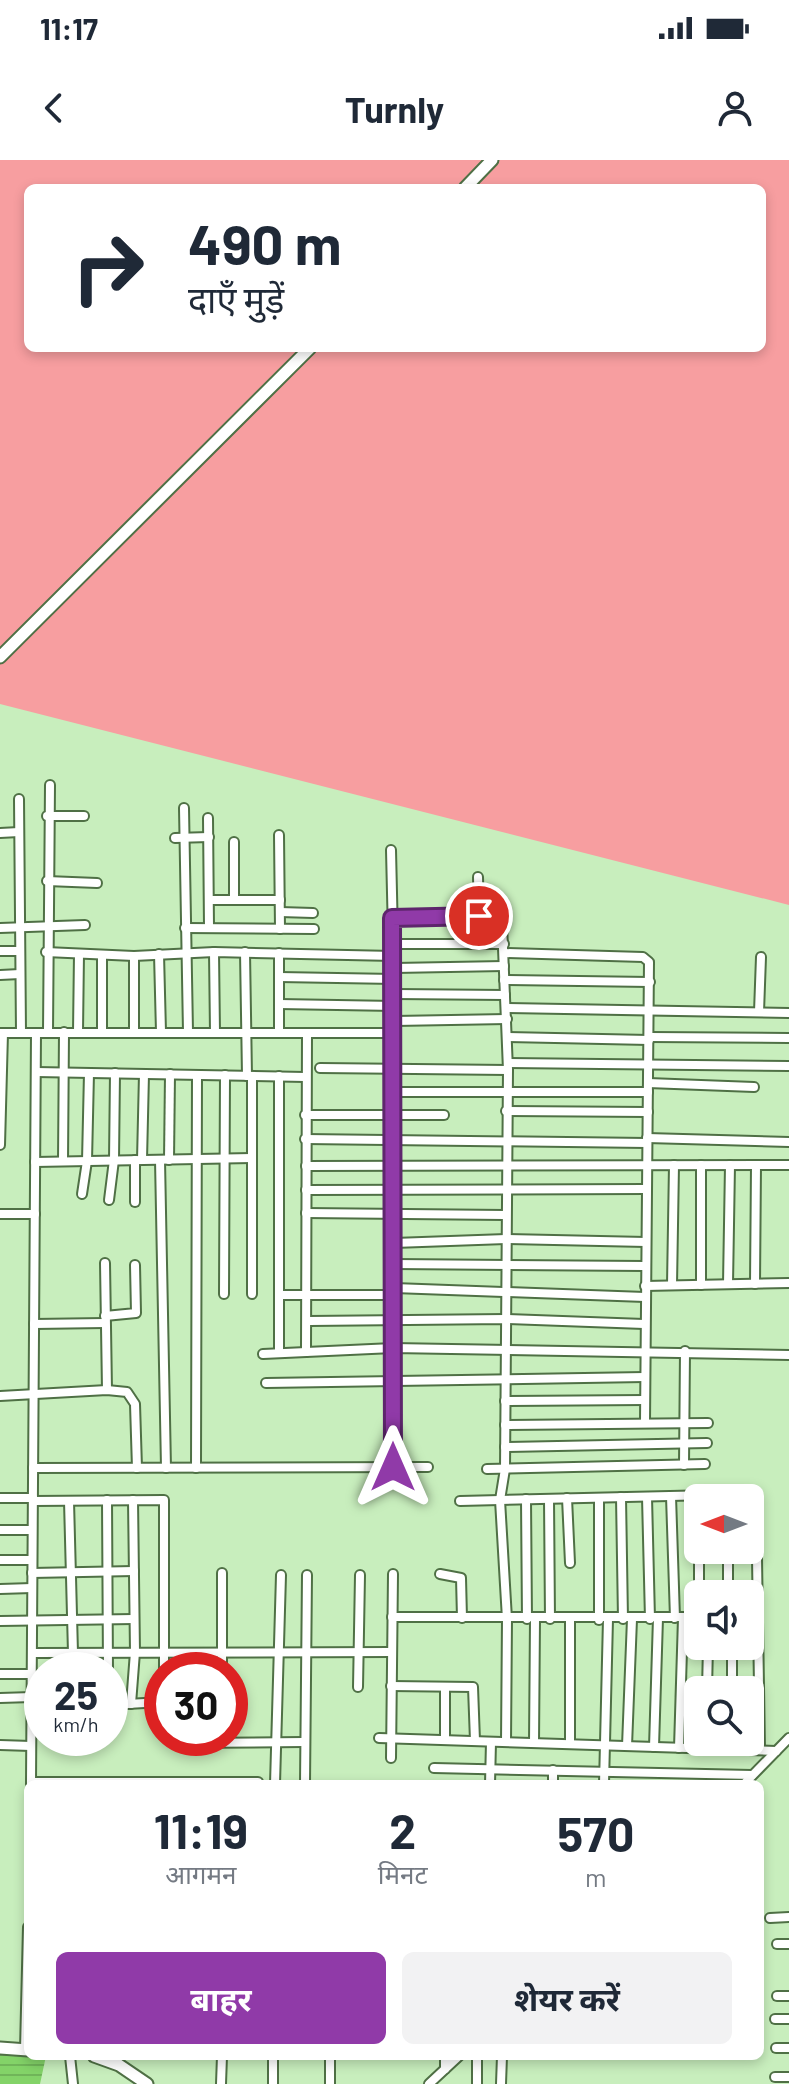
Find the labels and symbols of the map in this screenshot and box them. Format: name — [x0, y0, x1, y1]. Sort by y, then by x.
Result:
pin — [445, 882, 513, 950]
position arrow — [351, 1425, 435, 1509]
north arrow — [684, 1484, 764, 1564]
speed limit sign: 30 — [144, 1652, 248, 1756]

